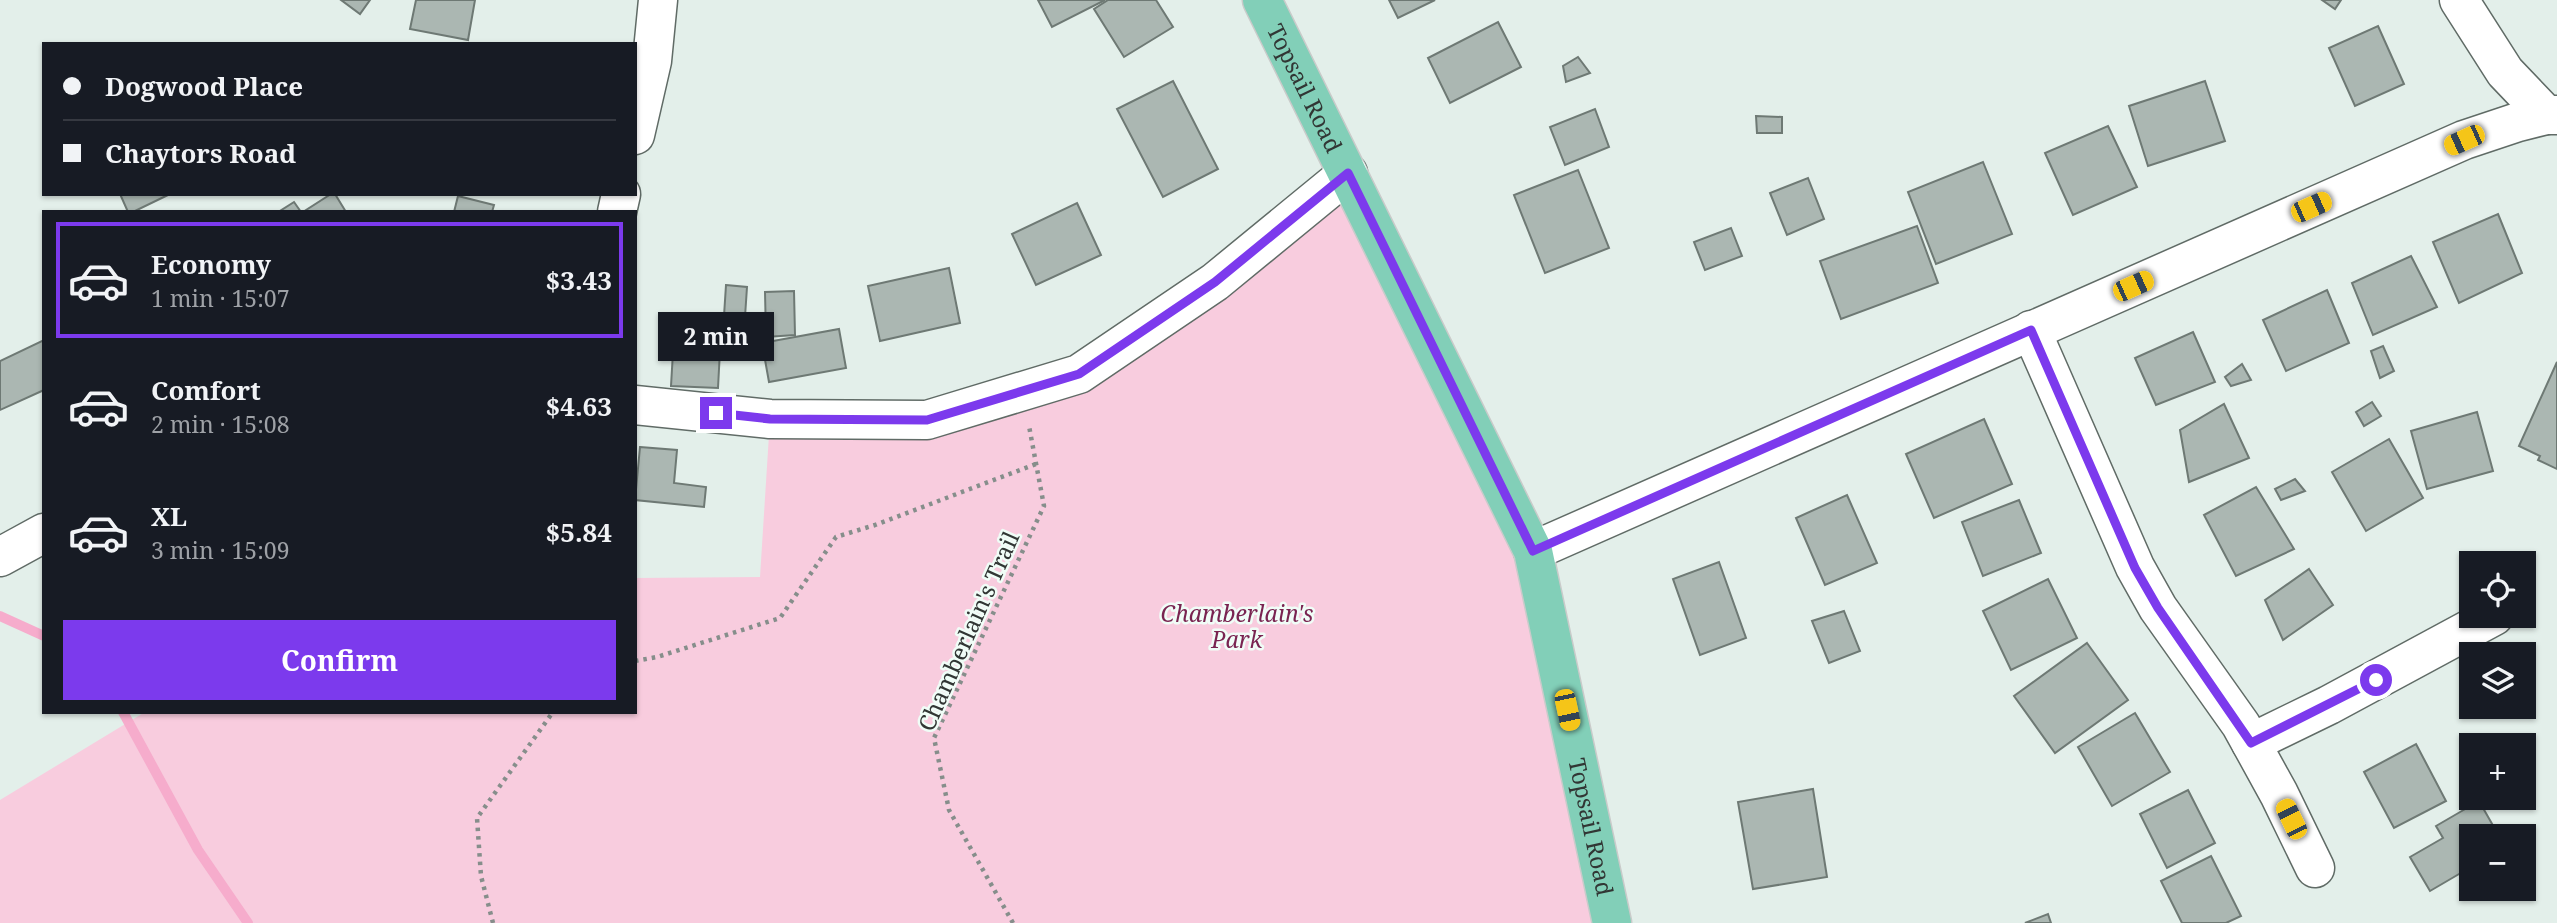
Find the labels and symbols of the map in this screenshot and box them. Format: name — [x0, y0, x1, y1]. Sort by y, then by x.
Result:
street label: Topsail Road — [1260, 18, 1350, 158]
car — [2441, 122, 2488, 158]
car — [2288, 189, 2335, 225]
car — [2110, 268, 2157, 304]
callout: 2 min — [658, 312, 774, 360]
route end — [700, 397, 732, 429]
street label: Chamberlain's Trail — [910, 526, 1026, 736]
park label: Chamberlain's Park — [1160, 597, 1314, 655]
route start — [2360, 664, 2392, 696]
car — [1553, 687, 1582, 733]
street label: Topsail Road — [1561, 755, 1622, 898]
car — [2273, 796, 2310, 842]

